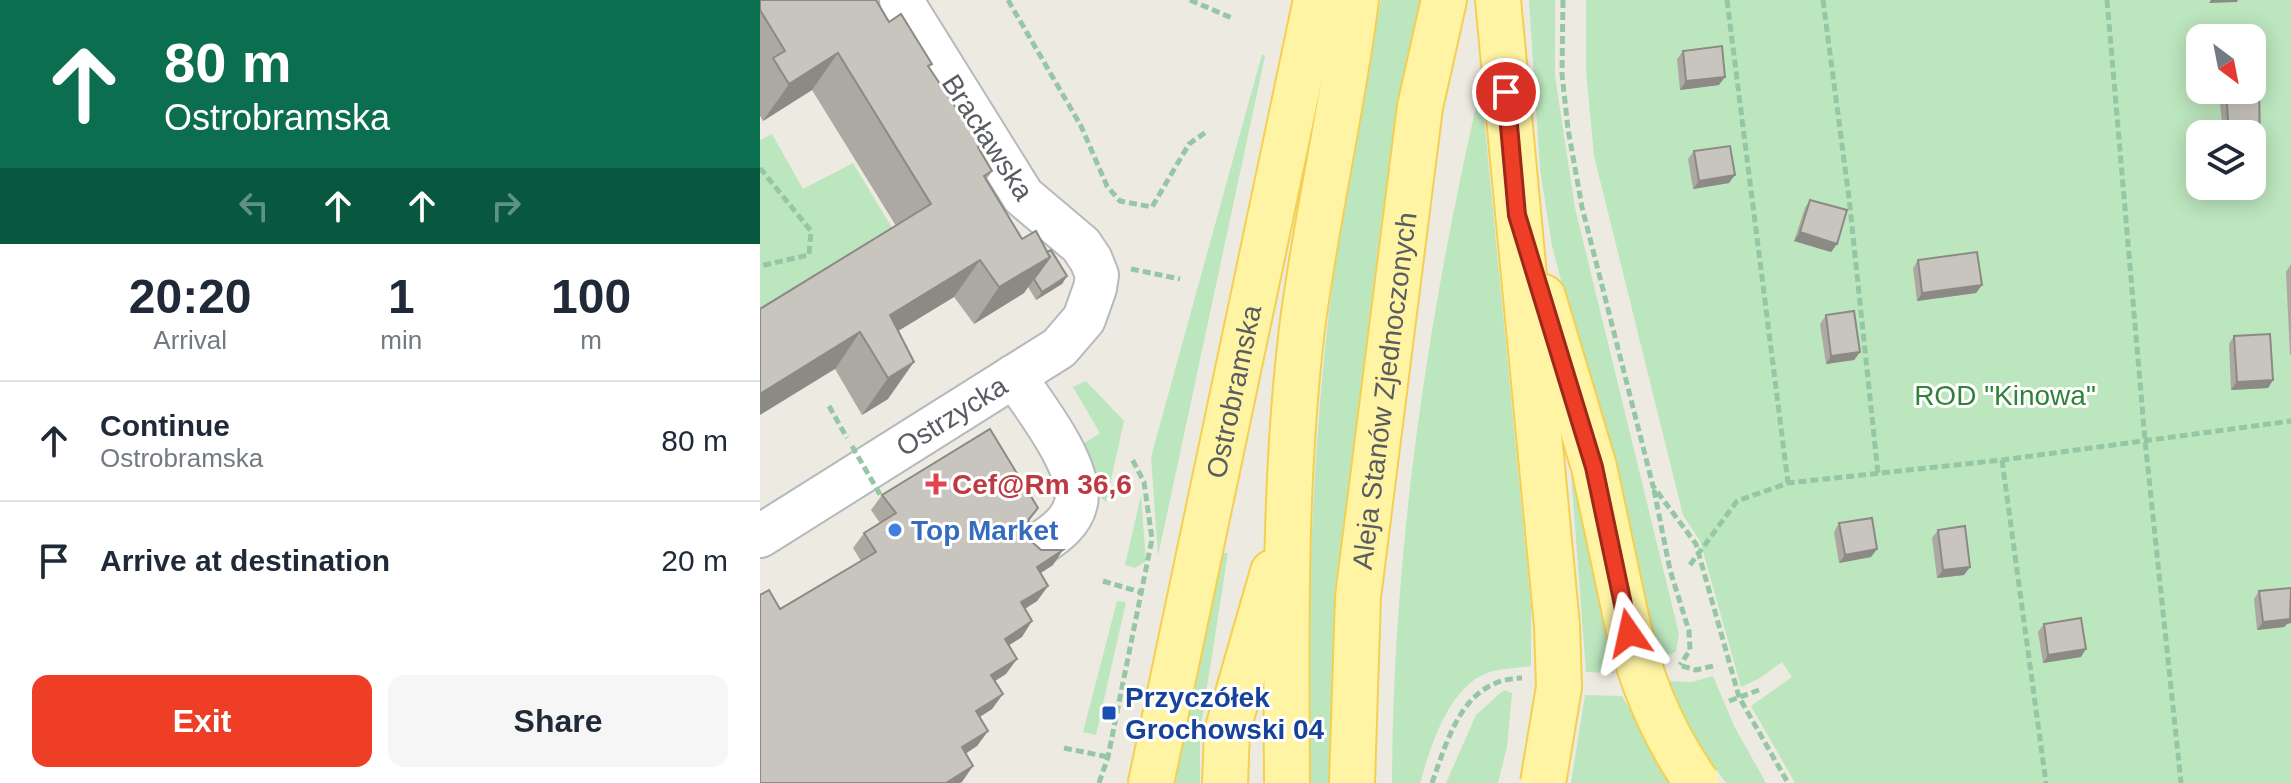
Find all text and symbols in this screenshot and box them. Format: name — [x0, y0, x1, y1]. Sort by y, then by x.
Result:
north arrow — [2186, 24, 2266, 104]
map controls — [2186, 24, 2266, 200]
text: 80 m — [164, 31, 292, 94]
icon: ahead — [32, 32, 136, 136]
pin — [1472, 58, 1540, 126]
street label: Bracławska — [936, 69, 1040, 206]
icon: arrive — [1484, 70, 1528, 114]
text: Ostrobramska — [164, 97, 390, 138]
button: layers — [2186, 120, 2266, 200]
icon: left — [232, 184, 276, 228]
icon: ahead — [316, 184, 360, 228]
icon: ahead — [400, 184, 444, 228]
icon: right — [484, 184, 528, 228]
street label: Aleja Stanów Zjednoczonych — [1347, 210, 1423, 571]
text: 20:20 — [129, 270, 252, 323]
text: 1 — [388, 270, 415, 323]
text: 100 — [551, 270, 631, 323]
street label: Ostrobramska — [1201, 302, 1267, 481]
text: Arrival — [153, 325, 227, 355]
text: min — [380, 325, 422, 355]
text: m — [580, 325, 602, 355]
street label: Ostrzycka — [891, 370, 1013, 462]
park label: ROD "Kinowa" — [1914, 380, 2096, 411]
text: Continue — [100, 409, 230, 442]
icon: ahead — [32, 419, 76, 463]
text: 80 m — [661, 424, 728, 457]
text: Ostrobramska — [100, 443, 263, 473]
place label: Cef@Rm 36,6 — [952, 469, 1132, 500]
marker: Cef@Rm 36,6 — [927, 475, 945, 493]
place label: Top Market — [911, 515, 1058, 546]
marker: Top Market — [886, 521, 904, 539]
icon: arrive — [32, 539, 76, 583]
text: Arrive at destination — [100, 544, 390, 577]
text: 20 m — [661, 544, 728, 577]
position arrow — [1587, 591, 1671, 675]
button: Exit — [32, 675, 372, 767]
button: Share — [388, 675, 728, 767]
place label: Przyczółek Grochowski 04 — [1125, 682, 1325, 745]
marker: Przyczółek Grochowski 04 — [1100, 704, 1118, 722]

